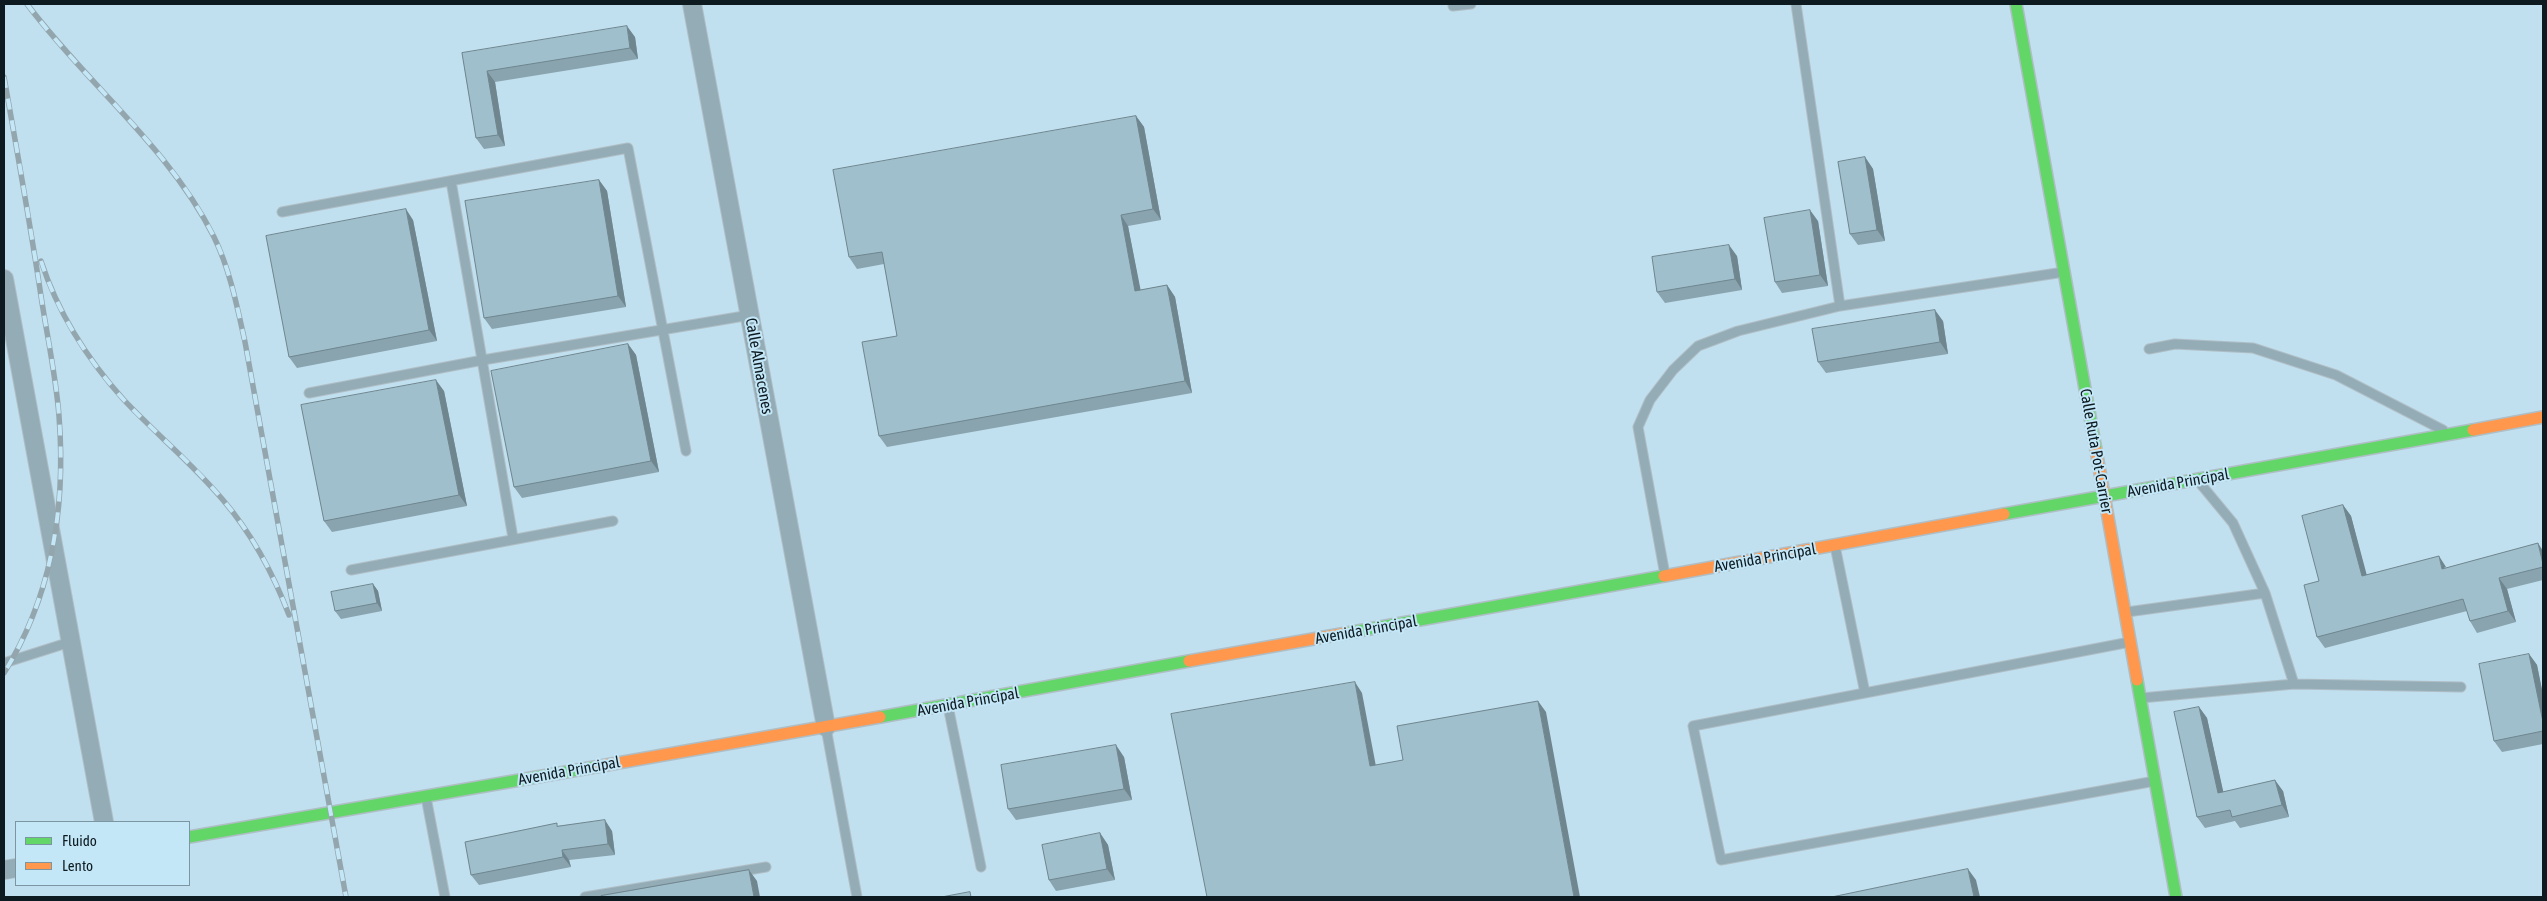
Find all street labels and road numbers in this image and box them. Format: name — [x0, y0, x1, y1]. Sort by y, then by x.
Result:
street label: Calle Almacenes — [741, 316, 777, 416]
street label: Calle Ruta Pot-Carrier — [2076, 387, 2116, 515]
street label: Avenida Principal — [2126, 465, 2230, 501]
street label: Avenida Principal — [1713, 540, 1817, 576]
street label: Avenida Principal — [1314, 612, 1418, 648]
street label: Avenida Principal — [916, 684, 1020, 720]
street label: Avenida Principal — [517, 753, 621, 789]

